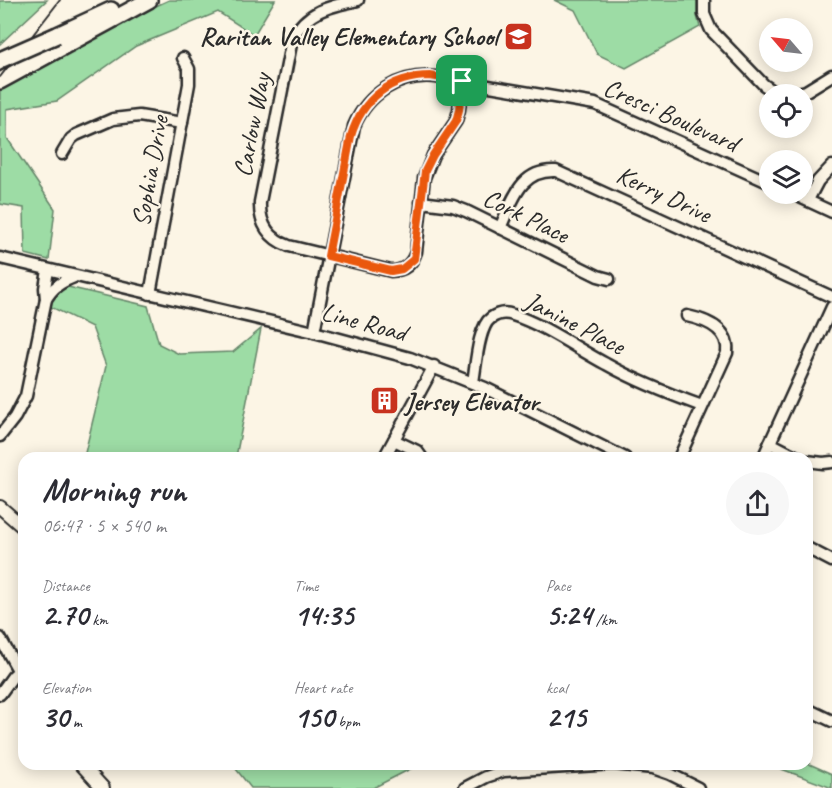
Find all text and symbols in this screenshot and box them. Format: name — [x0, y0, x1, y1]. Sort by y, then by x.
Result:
north arrow — [759, 18, 813, 72]
map controls — [759, 18, 813, 204]
place label: Raritan Valley Elementary School — [199, 20, 503, 53]
school or university icon: Raritan Valley Elementary School — [503, 20, 535, 52]
pin — [436, 55, 487, 106]
icon: arrive — [445, 64, 478, 97]
street label: Carlow Way — [226, 68, 279, 179]
street label: Cresci Boulevard — [598, 71, 747, 161]
button: locate — [759, 84, 813, 138]
street label: Sophia Drive — [124, 112, 176, 229]
button: layers — [759, 150, 813, 204]
street label: Kerry Drive — [611, 158, 718, 231]
street label: Cork Place — [478, 181, 576, 252]
street label: Janine Place — [518, 283, 632, 363]
street label: Line Road — [318, 295, 414, 350]
building icon: Jersey Elevator — [368, 385, 400, 417]
place label: Jersey Elevator — [403, 385, 541, 418]
text: Morning run — [42, 469, 186, 511]
button: share — [726, 472, 789, 535]
text: 06:47 · 5 × 540 m — [42, 513, 166, 538]
text: Distance — [42, 576, 90, 596]
text: Time — [294, 576, 318, 596]
text: Pace — [546, 576, 571, 596]
text: 2.70 — [42, 596, 88, 634]
text: 14:35 — [294, 596, 353, 634]
text: 5:24 — [546, 596, 592, 634]
text: km — [88, 610, 108, 630]
text: /km — [592, 610, 617, 630]
text: Elevation — [42, 678, 91, 698]
text: Heart rate — [294, 678, 352, 698]
text: kcal — [546, 678, 567, 698]
text: 30 — [42, 698, 69, 736]
text: 150 — [294, 698, 334, 736]
text: 215 — [546, 698, 586, 736]
text: m — [69, 712, 82, 732]
text: bpm — [334, 712, 360, 732]

